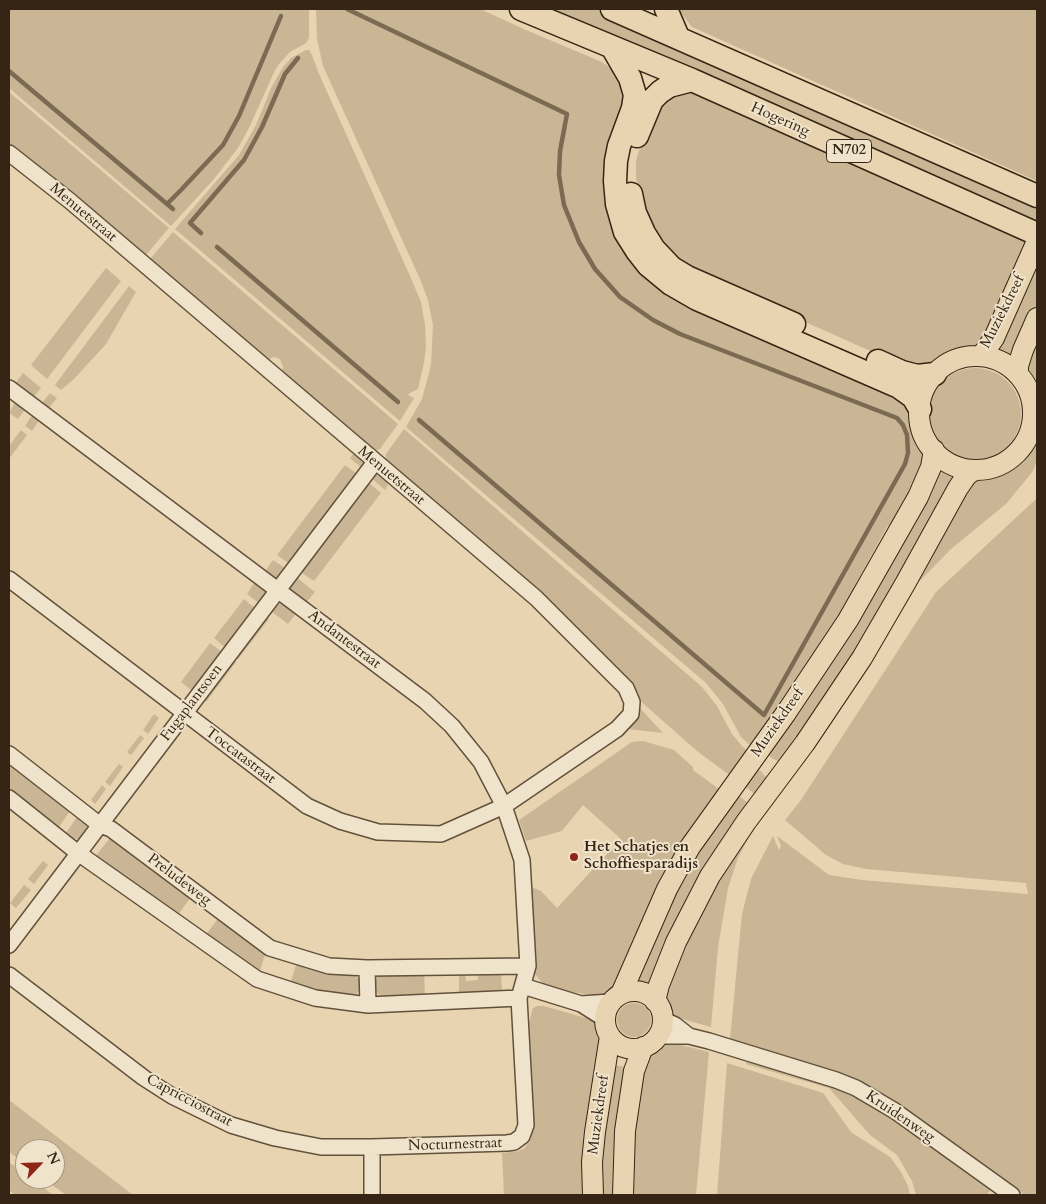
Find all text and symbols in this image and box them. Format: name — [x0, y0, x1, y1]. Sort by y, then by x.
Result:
street label: Hogering — [748, 99, 812, 141]
road number: N702 — [826, 140, 872, 162]
street label: Menuetstraat — [46, 180, 120, 246]
street label: Muziekdreef — [977, 272, 1029, 352]
street label: Menuetstraat — [354, 443, 428, 509]
street label: Andantestraat — [304, 607, 384, 673]
street label: Fugaplantsoen — [157, 661, 227, 745]
street label: Muziekdreef — [748, 685, 808, 761]
street label: Toccatastraat — [201, 724, 279, 788]
place label: Het Schatjes en Schoffiesparadijs — [584, 839, 698, 874]
street label: Preludeweg — [144, 850, 214, 910]
marker: Het Schatjes en Schoffiesparadijs — [568, 851, 580, 863]
street label: Capricciostraat — [143, 1071, 235, 1131]
street label: Muziekdreef — [585, 1074, 613, 1156]
street label: Kruidenweg — [862, 1087, 938, 1147]
street label: Nocturnestraat — [407, 1134, 503, 1156]
north arrow — [15, 1139, 65, 1189]
text: N — [42, 1149, 64, 1168]

